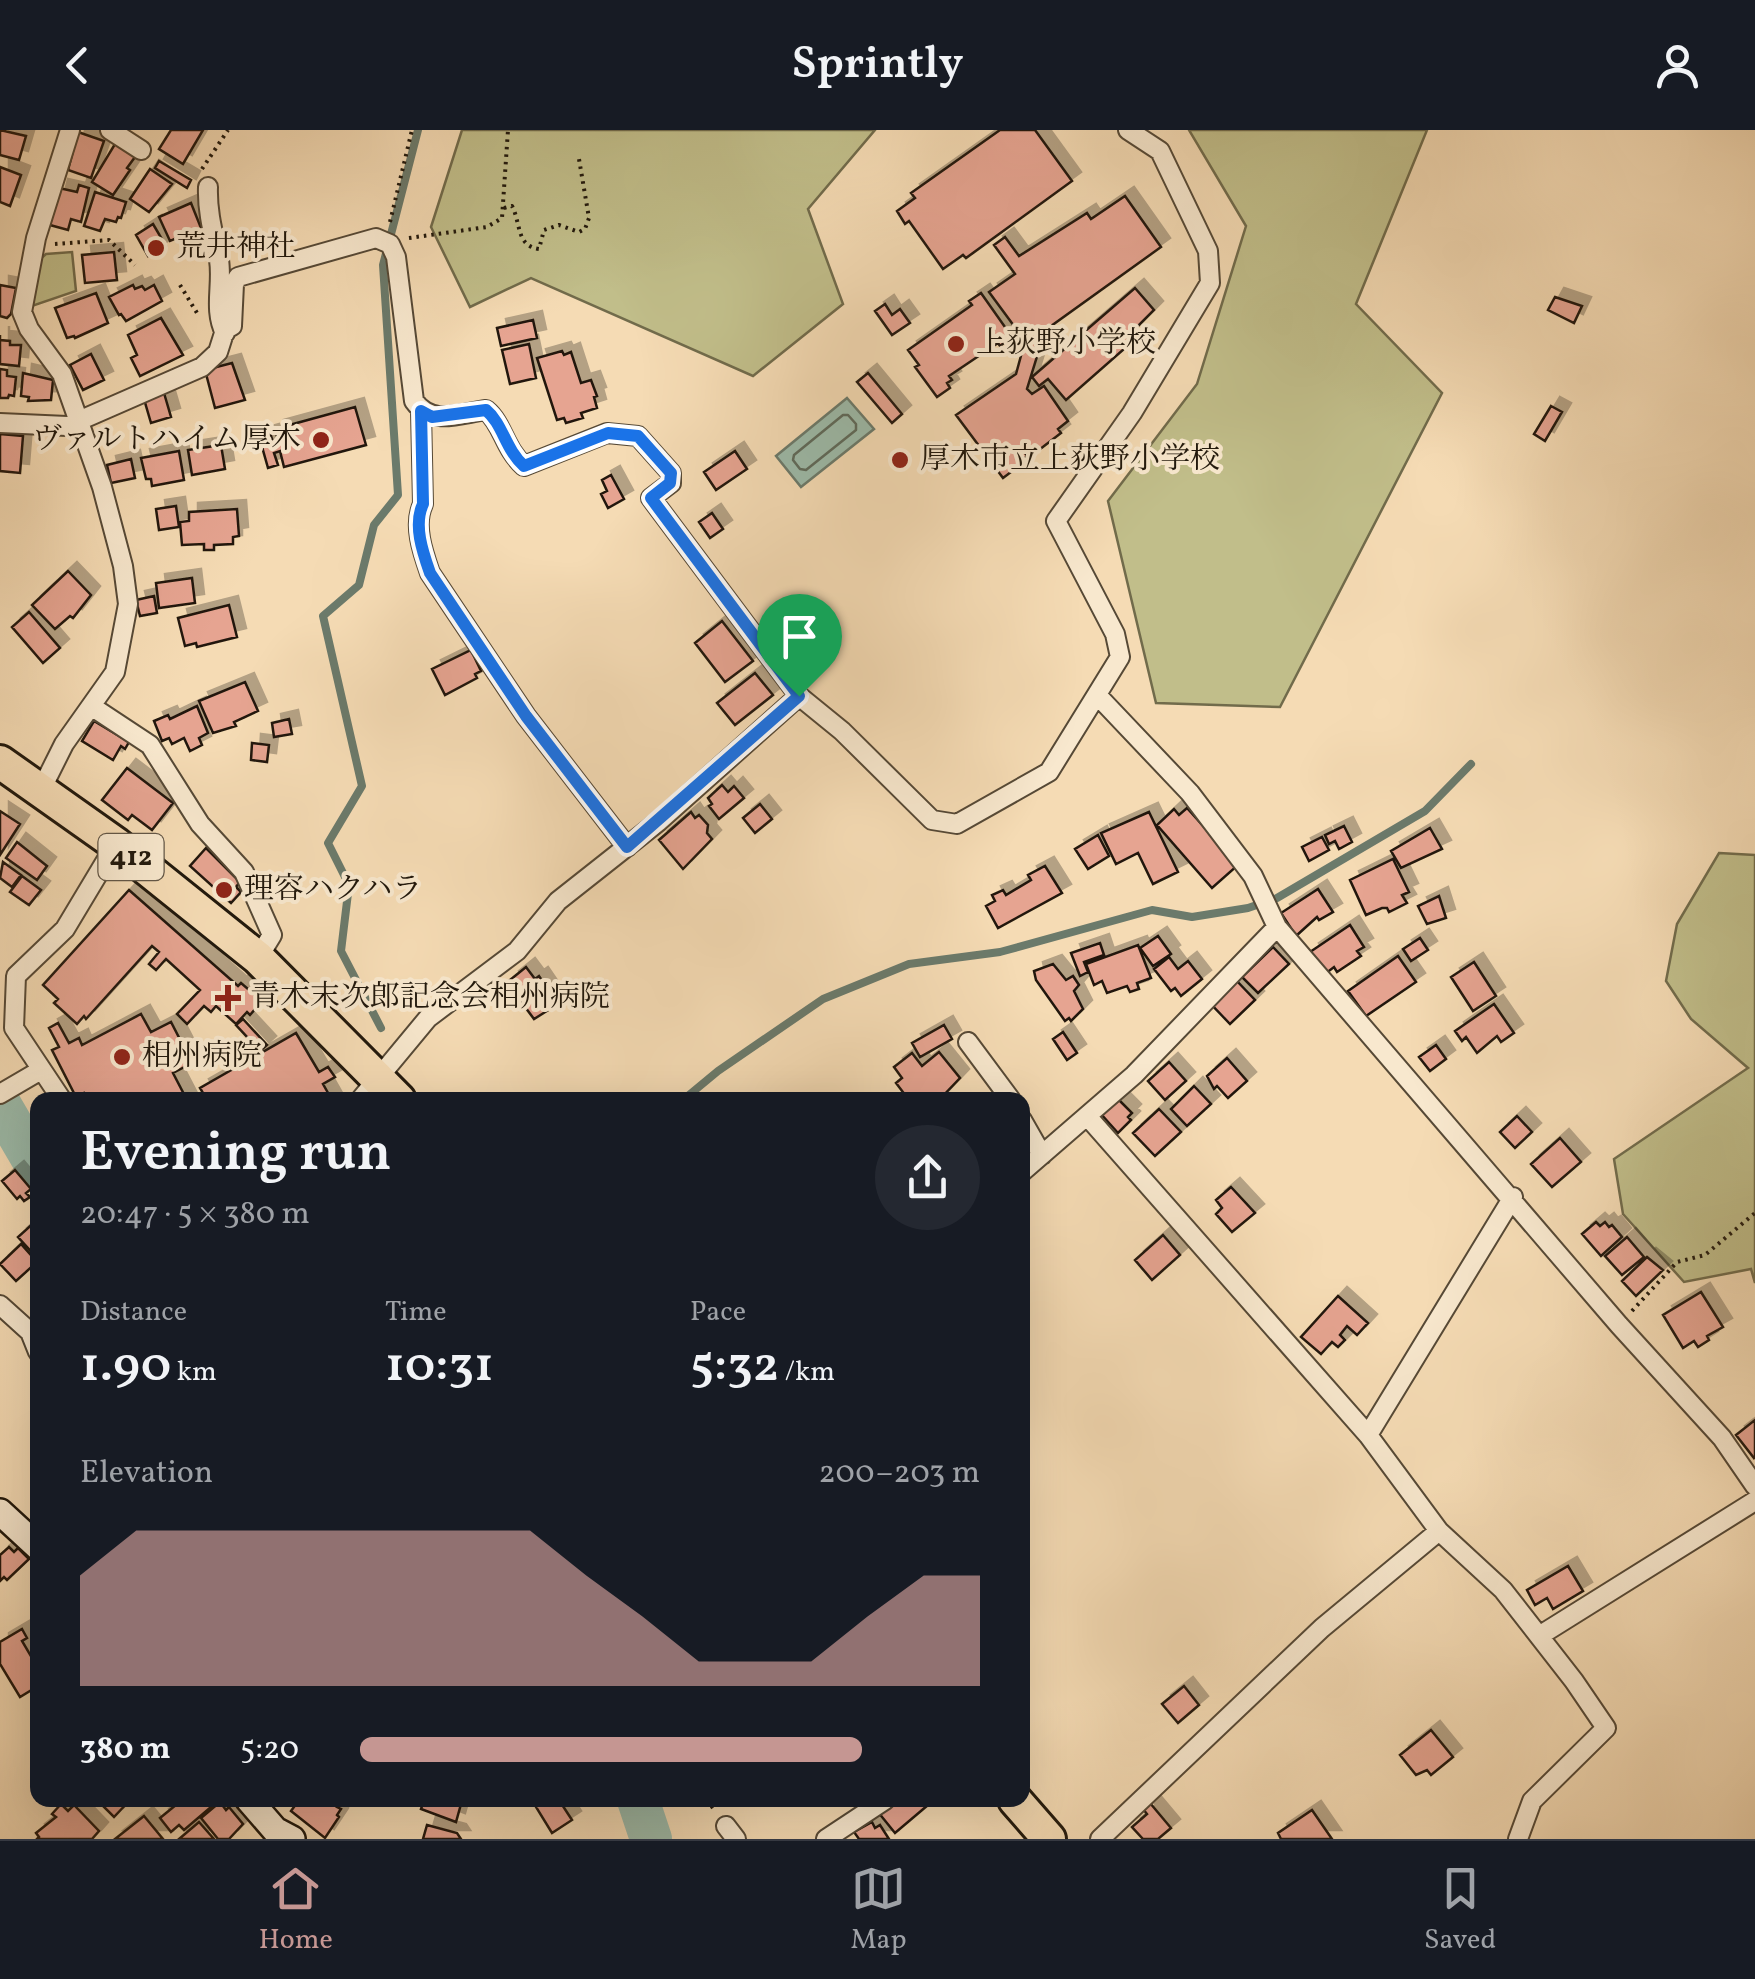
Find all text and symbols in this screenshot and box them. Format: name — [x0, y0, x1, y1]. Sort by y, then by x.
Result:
text: Sprintly — [792, 34, 963, 97]
icon: back — [50, 38, 105, 93]
icon: person — [1650, 38, 1705, 93]
place label: 荒井神社 — [176, 227, 296, 269]
marker: 荒井神社 — [145, 237, 167, 259]
place label: 上荻野小学校 — [976, 323, 1156, 365]
marker: 上荻野小学校 — [945, 333, 967, 355]
place label: ヴァルトハイム厚木 — [32, 419, 301, 461]
marker: ヴァルトハイム厚木 — [310, 429, 332, 451]
place label: 厚木市立上荻野小学校 — [920, 439, 1220, 481]
marker: 厚木市立上荻野小学校 — [889, 449, 911, 471]
pin — [757, 594, 842, 697]
icon: arrive — [772, 609, 827, 664]
road number: 412 — [98, 834, 164, 880]
place label: 理容ハクハラ — [244, 869, 422, 911]
marker: 理容ハクハラ — [213, 879, 235, 901]
place label: 青木末次郎記念会相州病院 — [250, 977, 610, 1019]
marker: 青木末次郎記念会相州病院 — [215, 985, 241, 1011]
place label: 相州病院 — [142, 1036, 262, 1078]
marker: 相州病院 — [111, 1046, 133, 1068]
text: Evening run — [80, 1117, 392, 1193]
button: share — [875, 1125, 980, 1230]
text: 20:47 · 5 × 380 m — [80, 1193, 310, 1237]
text: Distance — [80, 1293, 187, 1332]
text: Time — [385, 1293, 446, 1332]
text: Pace — [690, 1293, 746, 1332]
text: 1.90 — [80, 1332, 171, 1402]
text: 10:31 — [385, 1332, 494, 1402]
text: 5:32 — [690, 1332, 779, 1402]
text: km — [171, 1353, 217, 1392]
text: /km — [779, 1353, 835, 1392]
text: Elevation — [80, 1452, 213, 1496]
text: 200–203 m — [819, 1452, 980, 1496]
text: 380 m — [80, 1728, 171, 1772]
text: 5:20 — [240, 1728, 299, 1772]
tab: Home — [259, 1861, 333, 1960]
tab: Map — [850, 1861, 906, 1960]
tab: Saved — [1424, 1861, 1496, 1960]

